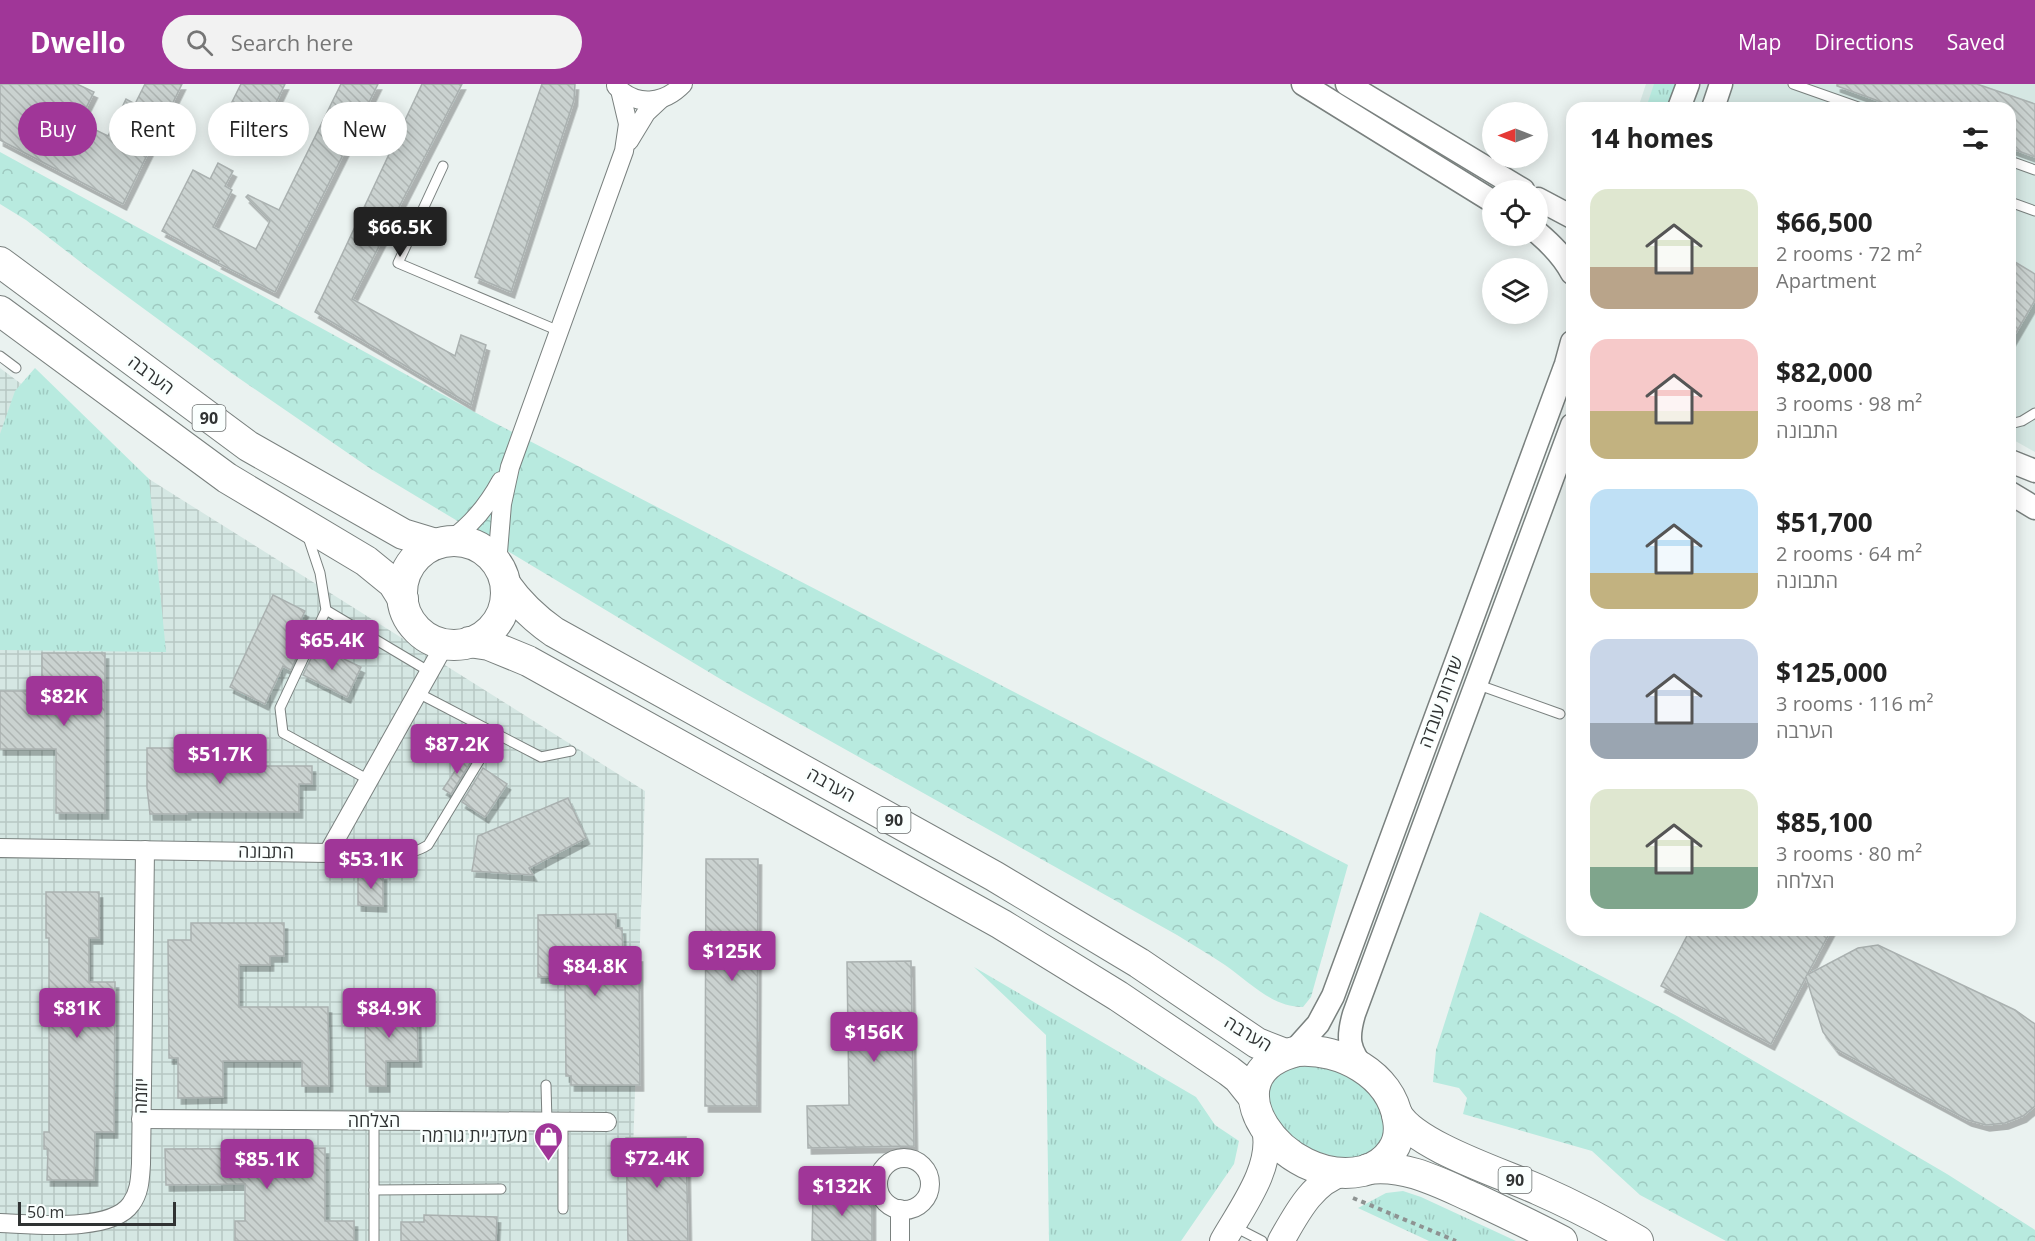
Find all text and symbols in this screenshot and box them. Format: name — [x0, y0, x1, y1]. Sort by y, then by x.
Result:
search box — [162, 15, 582, 69]
text: Dwello — [30, 23, 126, 61]
icon: search — [183, 26, 216, 59]
text: Search here — [231, 27, 353, 57]
text: Map — [1738, 28, 1781, 56]
text: Directions — [1814, 28, 1914, 56]
text: Saved — [1947, 28, 2005, 56]
chip: Buy — [18, 102, 97, 156]
chip: Rent — [109, 102, 196, 156]
chip: Filters — [208, 102, 309, 156]
chip: New — [321, 102, 407, 156]
north arrow — [1482, 102, 1548, 168]
map controls — [1482, 102, 1548, 324]
text: 14 homes — [1590, 120, 1714, 156]
icon: filters — [1959, 122, 1992, 155]
button: locate — [1482, 180, 1548, 246]
text: $66,500 — [1776, 204, 1873, 240]
pin: $66.5K — [351, 207, 449, 258]
text: $66.5K — [368, 213, 432, 240]
icon: home — [1638, 213, 1710, 285]
text: 2 rooms · 72 m² — [1776, 240, 1922, 267]
button: layers — [1482, 258, 1548, 324]
text: Apartment — [1776, 267, 1876, 294]
street label: הערבה — [124, 349, 179, 399]
text: $82,000 — [1776, 354, 1873, 390]
icon: home — [1638, 363, 1710, 435]
text: 3 rooms · 98 m² — [1776, 390, 1922, 417]
road number: 90 — [192, 405, 226, 431]
text: התבונה — [1776, 417, 1838, 444]
text: $51,700 — [1776, 504, 1873, 540]
icon: home — [1638, 513, 1710, 585]
text: 2 rooms · 64 m² — [1776, 540, 1922, 567]
text: התבונה — [1776, 567, 1838, 594]
pin: $65.4K — [283, 620, 381, 671]
text: $65.4K — [300, 626, 364, 653]
street label: שדרות עובדה — [1412, 652, 1468, 751]
text: $125,000 — [1776, 654, 1887, 690]
icon: home — [1638, 663, 1710, 735]
pin: $82K — [28, 676, 100, 727]
text: $82K — [40, 682, 88, 709]
text: 3 rooms · 116 m² — [1776, 690, 1934, 717]
text: הערבה — [1776, 717, 1833, 744]
pin: $87.2K — [408, 724, 506, 775]
text: $87.2K — [425, 730, 489, 757]
pin: $51.7K — [171, 734, 269, 785]
text: $51.7K — [188, 740, 252, 767]
street label: הערבה — [803, 761, 860, 807]
text: $85,100 — [1776, 804, 1873, 840]
road number: 90 — [878, 807, 910, 833]
icon: home — [1638, 813, 1710, 885]
street label: התבונה — [238, 839, 294, 863]
pin: $53.1K — [322, 839, 420, 890]
text: 3 rooms · 80 m² — [1776, 840, 1922, 867]
text: $53.1K — [339, 845, 403, 872]
text: הצלחה — [1776, 867, 1835, 894]
pin: $125K — [690, 931, 774, 982]
text: $125K — [702, 937, 762, 964]
pin: $84.8K — [546, 946, 644, 997]
text: $84.8K — [563, 952, 627, 979]
pin: $81K — [41, 988, 113, 1039]
pin: $84.9K — [340, 988, 438, 1039]
text: $81K — [53, 994, 101, 1021]
text: $84.9K — [357, 994, 421, 1021]
street label: הערבה — [1220, 1010, 1277, 1057]
pin: $156K — [832, 1012, 916, 1063]
text: $156K — [844, 1018, 904, 1045]
street label: יוזמה — [128, 1078, 152, 1114]
street label: הצלחה — [348, 1108, 400, 1132]
shop icon: מעדניית גורמה — [533, 1120, 565, 1162]
place label: מעדניית גורמה — [421, 1123, 528, 1147]
pin: $72.4K — [608, 1138, 706, 1189]
pin: $85.1K — [218, 1139, 316, 1190]
text: $72.4K — [625, 1144, 689, 1171]
text: $85.1K — [235, 1145, 299, 1172]
pin: $132K — [800, 1166, 884, 1217]
road number: 90 — [1498, 1167, 1532, 1193]
text: $132K — [812, 1172, 872, 1199]
scale bar — [18, 1199, 176, 1226]
text: 50 m — [27, 1201, 64, 1223]

